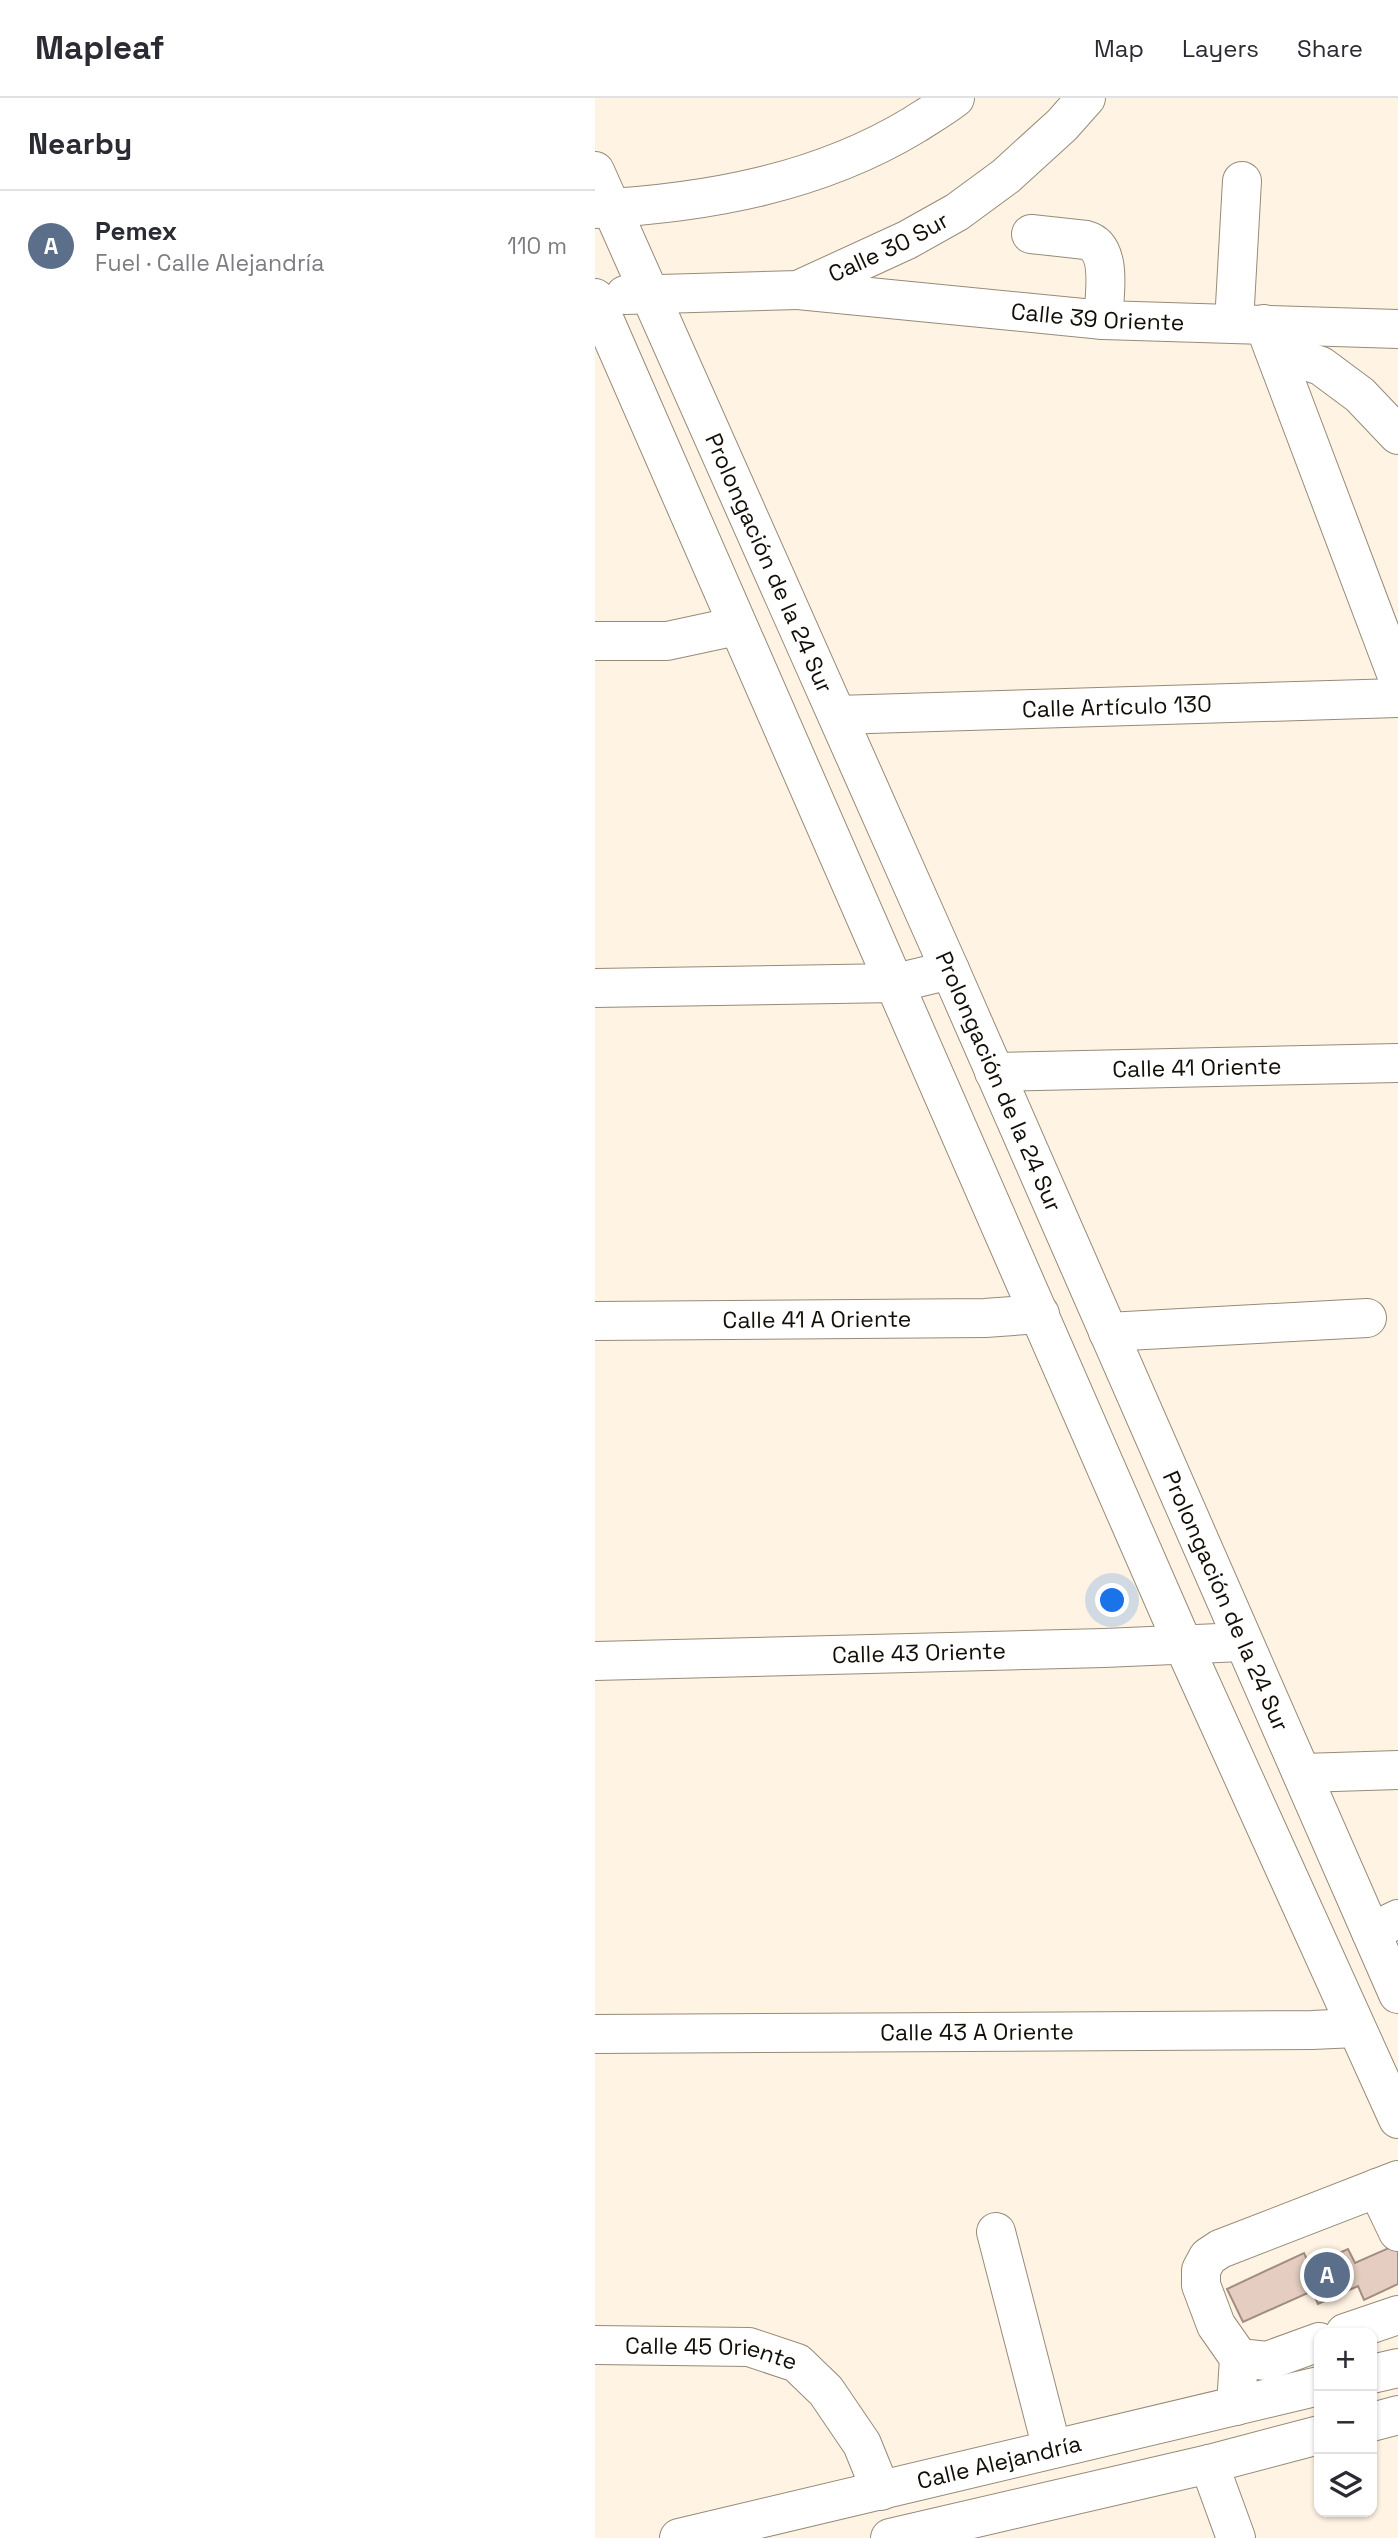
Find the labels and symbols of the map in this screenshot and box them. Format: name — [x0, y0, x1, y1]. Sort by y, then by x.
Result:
street label: Calle 30 Sur — [823, 205, 954, 289]
street label: Calle 39 Oriente — [1010, 296, 1185, 337]
street label: Prolongación de la 24 Sur — [698, 428, 840, 698]
street label: Calle Artículo 130 — [1022, 689, 1212, 724]
street label: Prolongación de la 24 Sur — [929, 947, 1069, 1216]
street label: Calle 41 Oriente — [1112, 1051, 1282, 1084]
street label: Calle 41 A Oriente — [722, 1304, 912, 1335]
street label: Prolongación de la 24 Sur — [1156, 1466, 1296, 1736]
your location — [1095, 1583, 1129, 1617]
street label: Calle 43 Oriente — [832, 1636, 1006, 1670]
street label: Calle 43 A Oriente — [880, 2016, 1074, 2047]
pin: A — [1304, 2249, 1350, 2301]
street label: Calle 45 Oriente — [625, 2330, 801, 2377]
street label: Calle Alejandría — [914, 2428, 1084, 2496]

